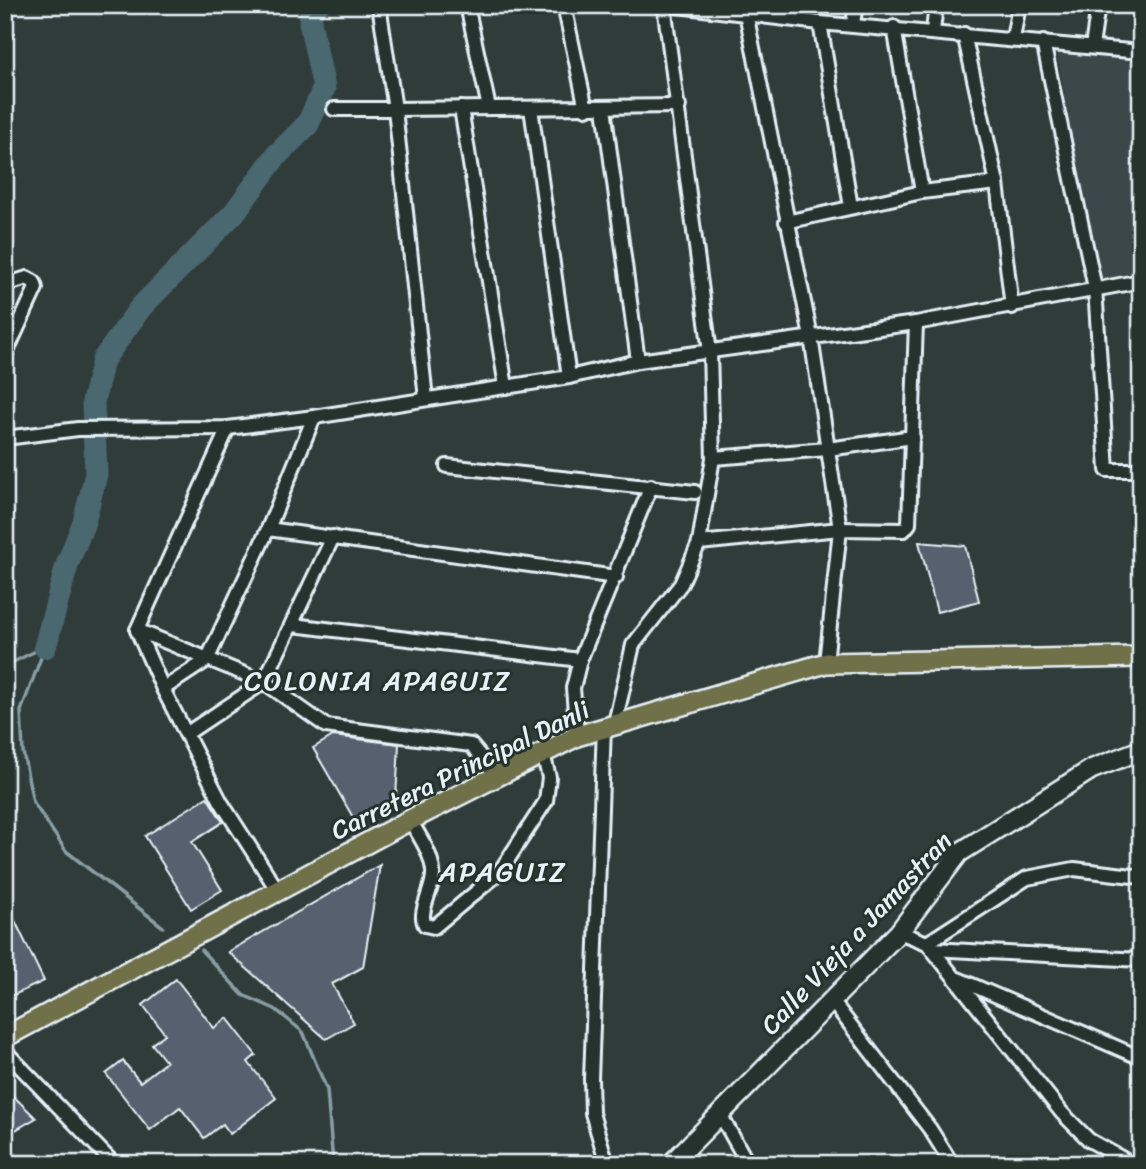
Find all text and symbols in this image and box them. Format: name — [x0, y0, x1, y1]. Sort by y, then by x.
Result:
district label: COLONIA APAGUIZ — [244, 656, 512, 705]
street label: Carretera Principal Danli — [323, 687, 598, 853]
street label: Calle Vieja a Jamastran — [749, 820, 963, 1046]
district label: APAGUIZ — [438, 847, 567, 896]

